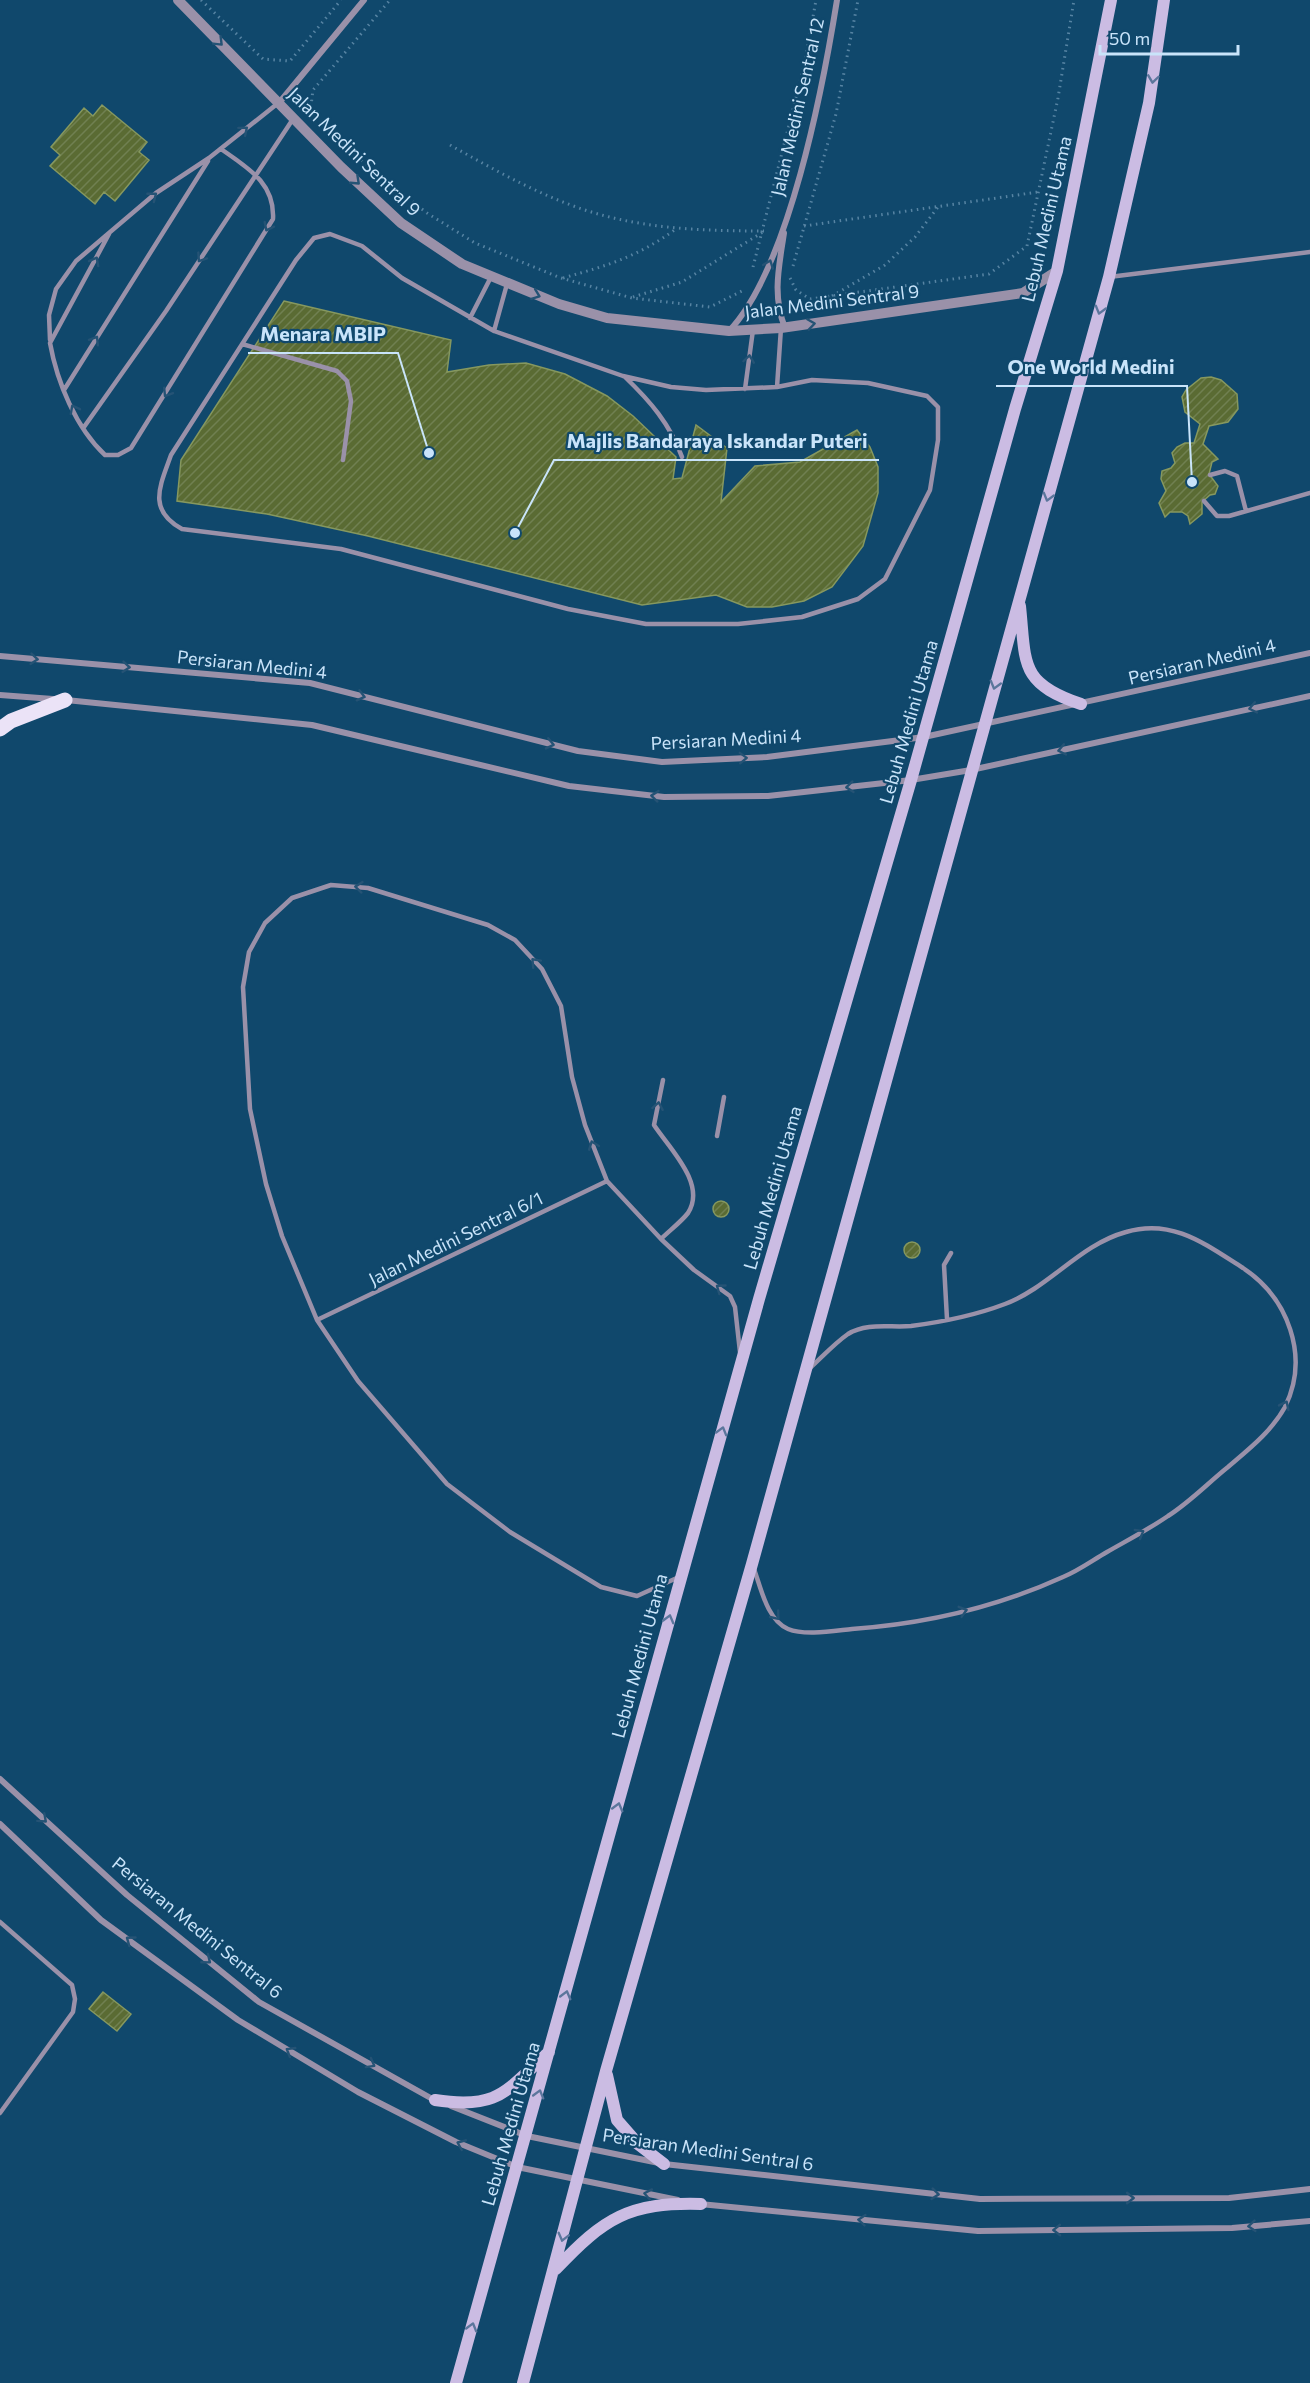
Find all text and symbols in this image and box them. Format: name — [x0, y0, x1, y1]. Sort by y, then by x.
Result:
street label: Jalan Medini Sentral 12 — [766, 15, 828, 198]
scale bar — [1100, 18, 1238, 56]
text: 50 m — [1109, 27, 1150, 49]
one-way arrow — [212, 34, 223, 45]
one-way arrow — [1147, 74, 1159, 83]
street label: Jalan Medini Sentral 9 — [284, 82, 425, 220]
one-way arrow — [237, 126, 248, 137]
street label: Lebuh Medini Utama — [1016, 134, 1076, 304]
one-way arrow — [349, 174, 360, 185]
one-way arrow — [147, 192, 158, 203]
one-way arrow — [264, 220, 276, 231]
one-way arrow — [197, 251, 208, 262]
one-way arrow — [88, 256, 99, 267]
one-way arrow — [762, 259, 774, 270]
street label: Jalan Medini Sentral 9 — [743, 279, 920, 323]
one-way arrow — [531, 288, 541, 301]
one-way arrow — [1095, 304, 1107, 315]
callout: Menara MBIP — [248, 315, 398, 353]
one-way arrow — [806, 319, 815, 331]
text: Menara MBIP — [260, 321, 386, 345]
one-way arrow — [88, 336, 100, 346]
callout: One World Medini — [996, 348, 1187, 386]
one-way arrow — [742, 354, 755, 364]
text: One World Medini — [1008, 354, 1175, 378]
one-way arrow — [162, 387, 174, 397]
one-way arrow — [70, 404, 81, 415]
callout: Majlis Bandaraya Iskandar Puteri — [554, 422, 879, 460]
text: Majlis Bandaraya Iskandar Puteri — [566, 428, 868, 452]
one-way arrow — [1043, 492, 1055, 502]
street label: Persiaran Medini 4 — [1126, 633, 1278, 689]
street label: Lebuh Medini Utama — [874, 637, 942, 806]
street label: Persiaran Medini 4 — [176, 645, 328, 683]
one-way arrow — [29, 652, 38, 665]
one-way arrow — [121, 660, 131, 673]
one-way arrow — [990, 679, 1002, 690]
one-way arrow — [355, 689, 365, 702]
one-way arrow — [1248, 701, 1258, 714]
street label: Persiaran Medini 4 — [650, 724, 802, 754]
one-way arrow — [544, 737, 554, 750]
one-way arrow — [1058, 743, 1068, 756]
one-way arrow — [739, 752, 748, 765]
one-way arrow — [845, 780, 854, 793]
one-way arrow — [651, 790, 660, 803]
one-way arrow — [354, 882, 364, 894]
one-way arrow — [531, 958, 542, 968]
one-way arrow — [651, 1102, 664, 1112]
street label: Lebuh Medini Utama — [738, 1103, 806, 1272]
one-way arrow — [588, 1140, 600, 1151]
street label: Jalan Medini Sentral 6/1 — [365, 1186, 546, 1290]
one-way arrow — [715, 1285, 726, 1296]
one-way arrow — [1277, 1400, 1289, 1411]
one-way arrow — [715, 1426, 727, 1437]
one-way arrow — [1134, 1528, 1144, 1540]
street label: Lebuh Medini Utama — [606, 1571, 672, 1740]
one-way arrow — [957, 1606, 968, 1618]
one-way arrow — [768, 1609, 779, 1620]
one-way arrow — [662, 1614, 674, 1625]
one-way arrow — [610, 1802, 623, 1812]
one-way arrow — [36, 1812, 47, 1823]
street label: Persiaran Medini Sentral 6 — [108, 1852, 287, 2003]
one-way arrow — [125, 1937, 136, 1948]
one-way arrow — [200, 1952, 211, 1963]
one-way arrow — [559, 1990, 571, 2001]
street label: Lebuh Medini Utama — [476, 2039, 544, 2208]
one-way arrow — [286, 2047, 296, 2059]
one-way arrow — [364, 2057, 375, 2068]
one-way arrow — [531, 2089, 544, 2099]
street label: Persiaran Medini Sentral 6 — [601, 2123, 815, 2175]
one-way arrow — [457, 2139, 468, 2151]
one-way arrow — [931, 2187, 940, 2200]
one-way arrow — [643, 2188, 653, 2201]
one-way arrow — [1126, 2192, 1135, 2204]
one-way arrow — [858, 2214, 867, 2227]
one-way arrow — [1247, 2219, 1256, 2232]
one-way arrow — [1052, 2224, 1061, 2236]
one-way arrow — [557, 2232, 570, 2242]
one-way arrow — [465, 2322, 477, 2333]

